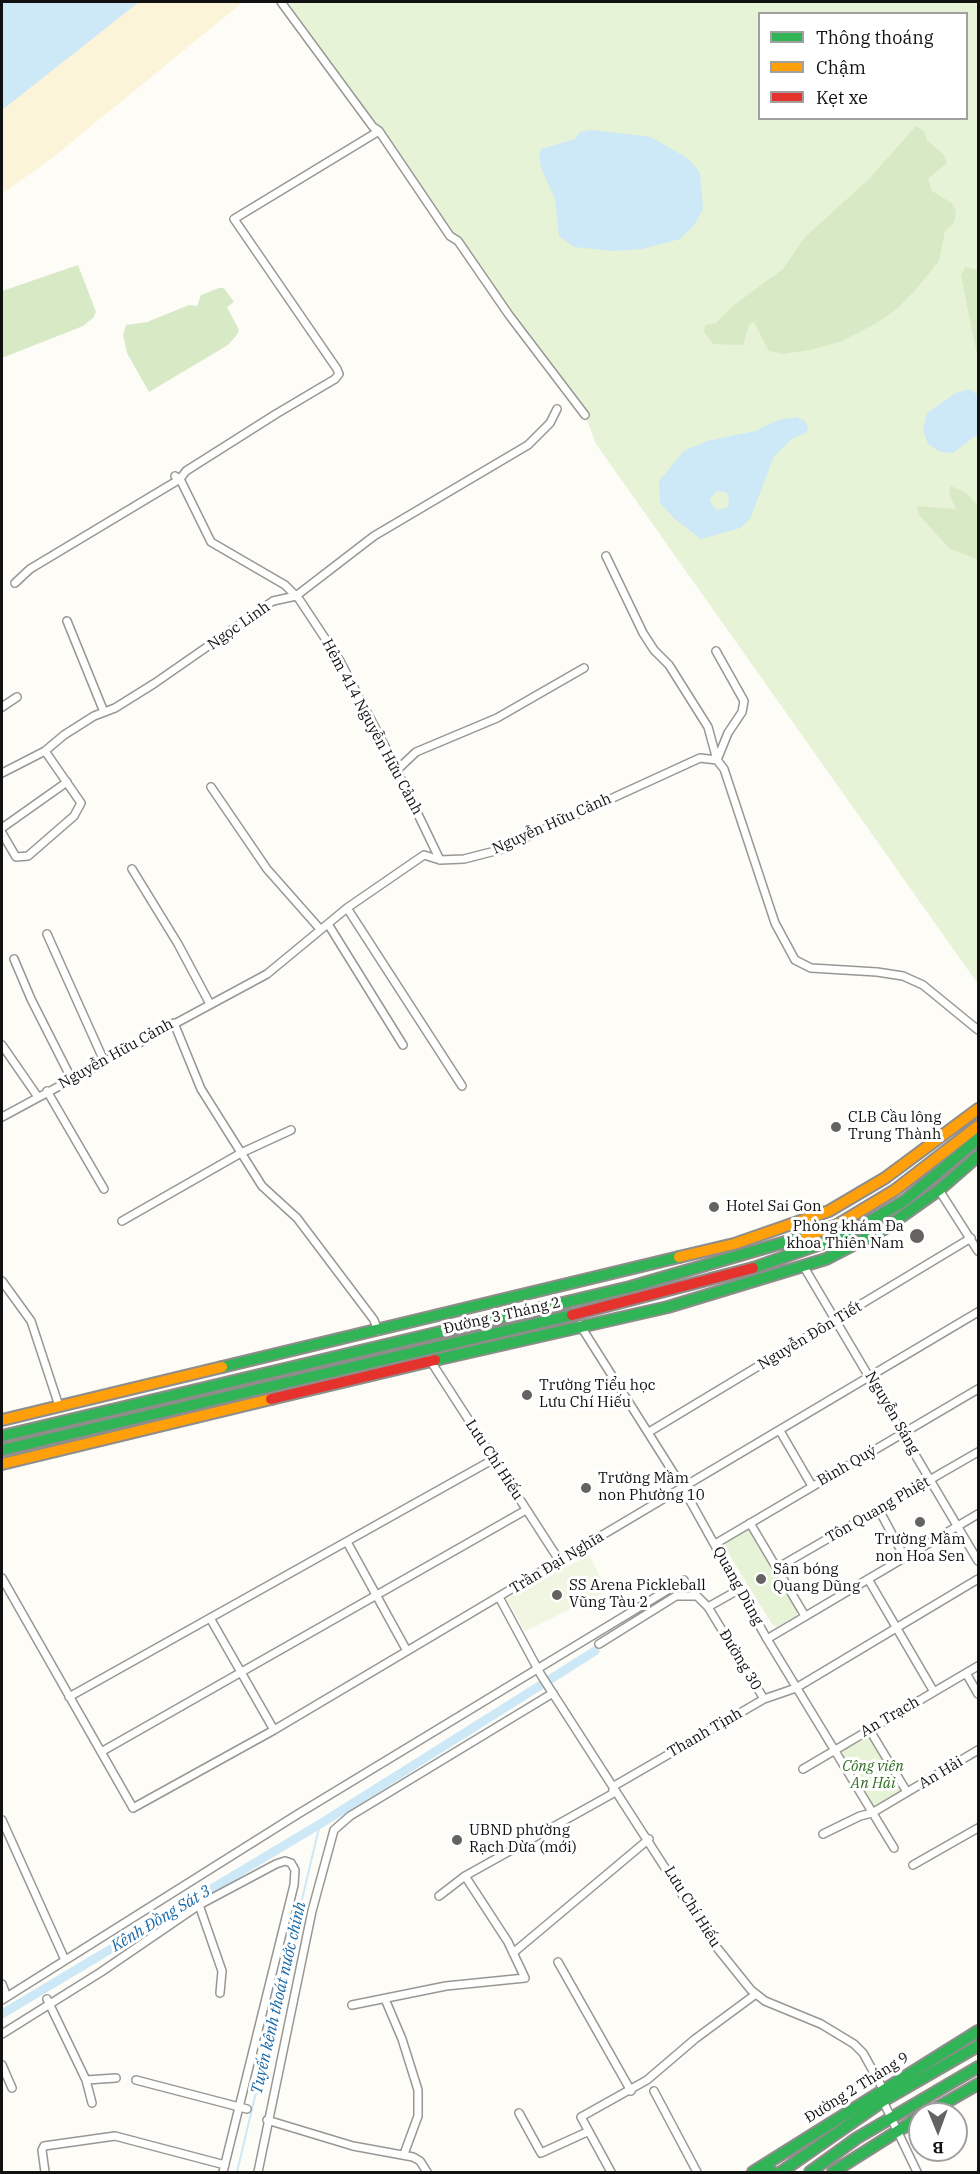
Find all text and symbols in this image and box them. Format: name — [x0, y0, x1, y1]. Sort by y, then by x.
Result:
legend — [758, 12, 968, 120]
text: Thông thoáng — [816, 26, 934, 49]
text: Chậm — [816, 56, 866, 79]
text: Kẹt xe — [816, 86, 868, 109]
street label: Ngọc Linh — [204, 598, 274, 654]
street label: Hẻm 414 Nguyễn Hữu Cảnh — [318, 636, 426, 818]
street label: Nguyễn Hữu Cảnh — [490, 790, 614, 858]
street label: Nguyễn Hữu Cảnh — [55, 1015, 177, 1093]
place label: CLB Cầu lông Trung Thành — [848, 1109, 941, 1144]
marker: CLB Cầu lông Trung Thành — [829, 1120, 843, 1134]
place label: Hotel Sai Gon — [726, 1198, 822, 1216]
marker: Hotel Sai Gon — [707, 1200, 721, 1214]
place label: Phòng khám Đa khoa Thiên Nam — [787, 1218, 904, 1253]
marker: Phòng khám Đa khoa Thiên Nam — [908, 1227, 926, 1245]
street label: Đường 3 Tháng 2 — [442, 1294, 562, 1338]
street label: Nguyễn Đôn Tiết — [755, 1298, 865, 1374]
street label: Nguyễn Sáng — [861, 1368, 923, 1458]
place label: Trường Tiểu học Lưu Chí Hiếu — [539, 1377, 655, 1412]
marker: Trường Tiểu học Lưu Chí Hiếu — [520, 1388, 534, 1402]
street label: Lưu Chí Hiếu — [461, 1417, 527, 1503]
street label: Bình Quý — [814, 1442, 880, 1490]
place label: Trường Mầm non Phường 10 — [598, 1470, 705, 1505]
street label: Tôn Quang Phiệt — [823, 1473, 933, 1547]
marker: Trường Mầm non Phường 10 — [579, 1481, 593, 1495]
marker: Trường Mầm non Hoa Sen — [913, 1515, 927, 1529]
street label: Trần Đại Nghĩa — [507, 1528, 607, 1598]
place label: Trường Mầm non Hoa Sen — [874, 1531, 966, 1566]
street label: Quang Dũng — [709, 1544, 767, 1628]
place label: Sân bóng Quang Dũng — [773, 1561, 860, 1596]
marker: Sân bóng Quang Dũng — [754, 1572, 768, 1586]
place label: SS Arena Pickleball Vũng Tàu 2 — [569, 1577, 706, 1612]
marker: SS Arena Pickleball Vũng Tàu 2 — [550, 1588, 564, 1602]
street label: Đường 30 — [715, 1626, 765, 1694]
street label: An Trạch — [857, 1693, 923, 1741]
street label: Thanh Tịnh — [664, 1704, 746, 1762]
street label: An Hải — [916, 1753, 966, 1793]
park label: Công viên An Hải — [842, 1758, 904, 1793]
place label: UBND phường Rạch Dừa (mới) — [469, 1822, 577, 1857]
marker: UBND phường Rạch Dừa (mới) — [450, 1833, 464, 1847]
street label: Lưu Chí Hiếu — [660, 1863, 724, 1951]
water label: Kênh Đồng Sát 3 — [108, 1882, 214, 1956]
water label: Tuyến kênh thoát nước chính — [248, 1900, 310, 2096]
street label: Đường 2 Tháng 9 — [802, 2049, 912, 2127]
north arrow — [908, 2102, 968, 2162]
text: B — [932, 2138, 944, 2158]

